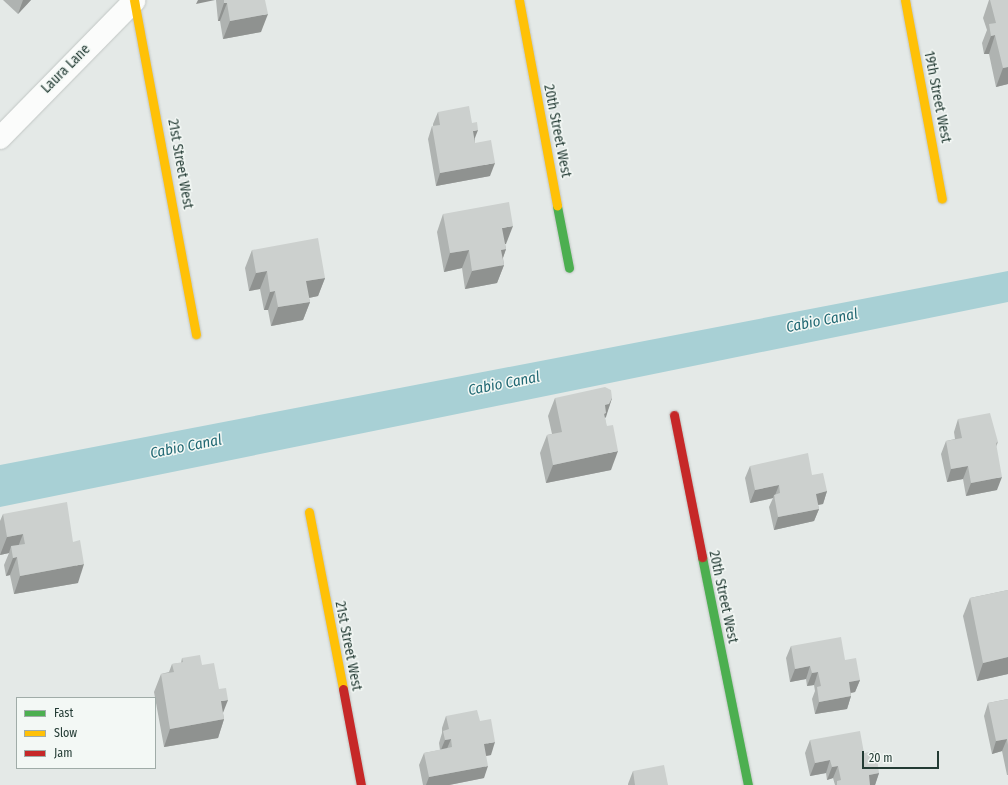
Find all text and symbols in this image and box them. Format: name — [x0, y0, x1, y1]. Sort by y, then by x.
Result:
street label: Laura Lane — [38, 41, 94, 97]
street label: 19th Street West — [920, 50, 954, 144]
street label: 20th Street West — [540, 83, 574, 179]
street label: 21st Street West — [164, 118, 196, 210]
water label: Cabio Canal — [785, 305, 859, 337]
water label: Cabio Canal — [467, 368, 541, 400]
water label: Cabio Canal — [149, 431, 223, 463]
street label: 20th Street West — [705, 549, 741, 645]
street label: 21st Street West — [331, 600, 365, 692]
legend — [16, 697, 156, 769]
text: Fast — [54, 706, 73, 720]
text: Slow — [54, 726, 77, 740]
scale bar — [864, 743, 941, 769]
text: Jam — [54, 746, 72, 760]
text: 20 m — [869, 751, 893, 765]

